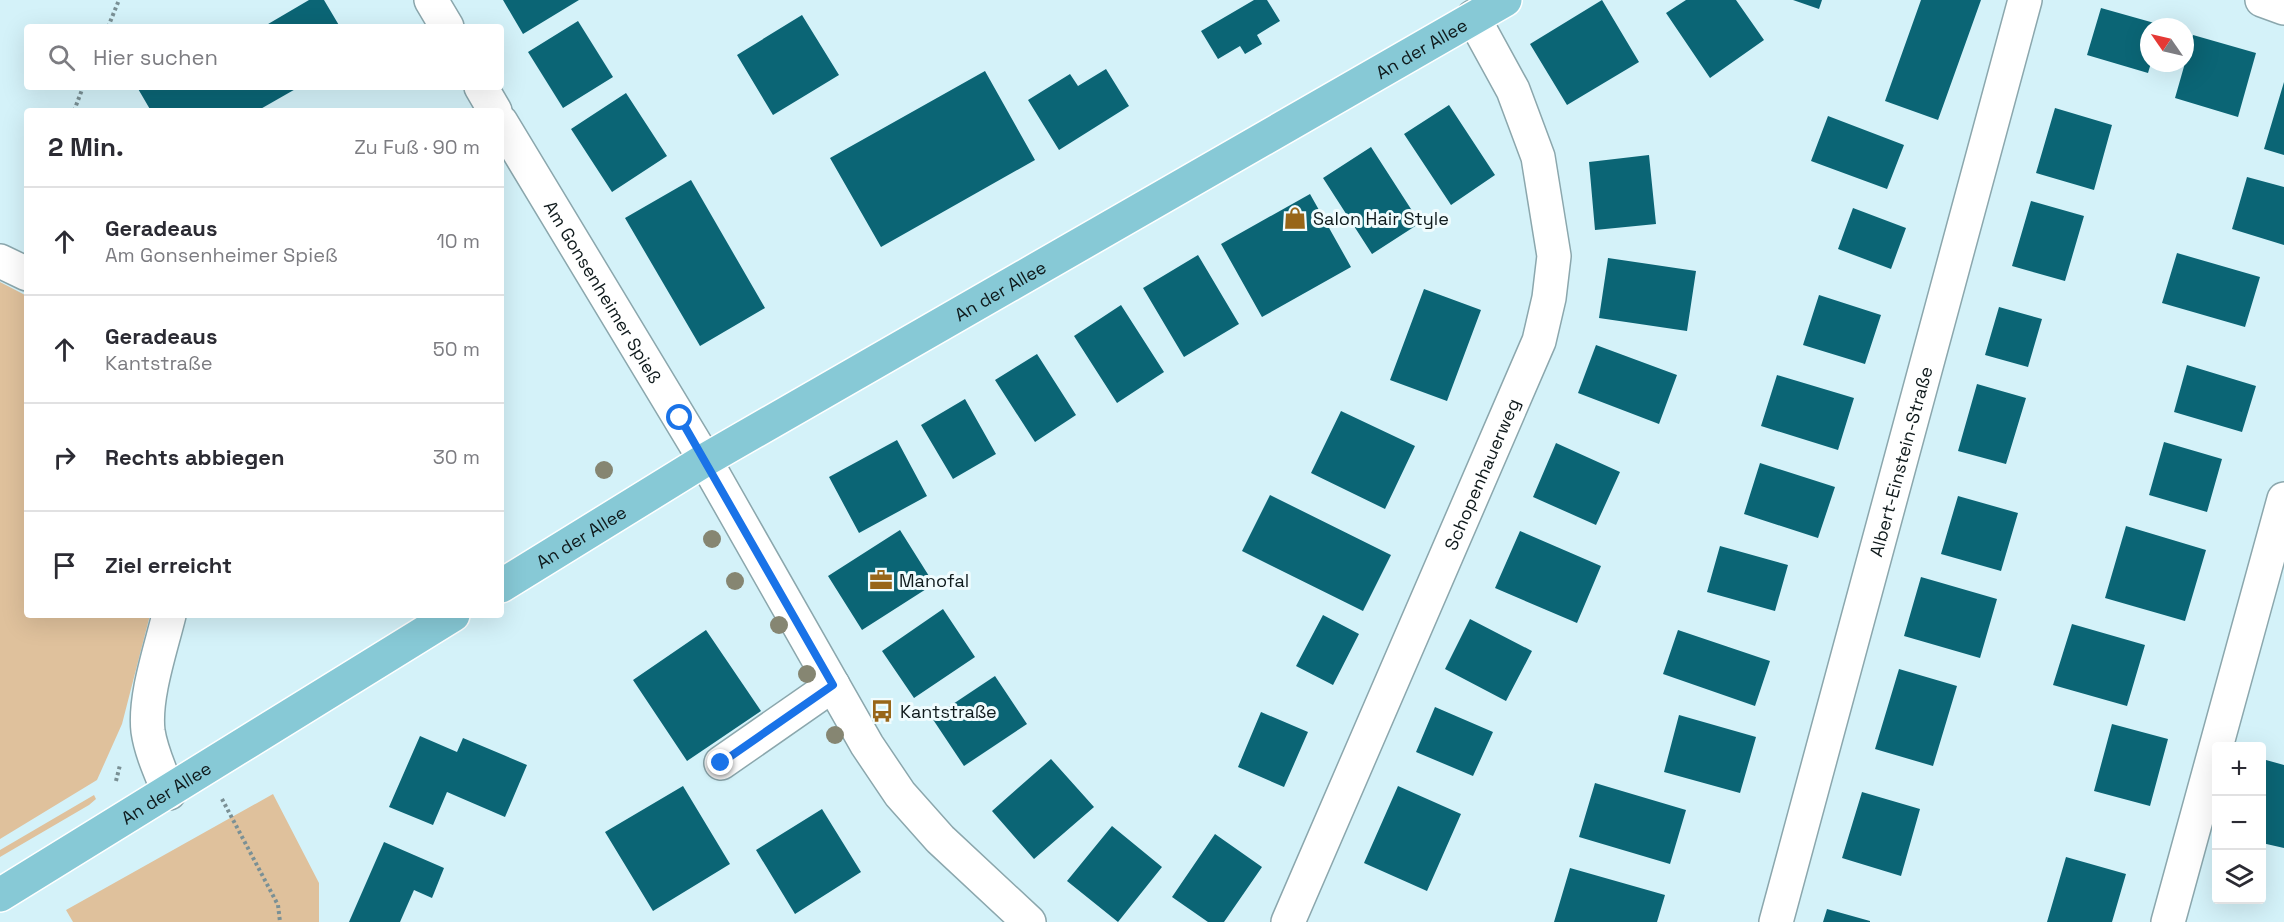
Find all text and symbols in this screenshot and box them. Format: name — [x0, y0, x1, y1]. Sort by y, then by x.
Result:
street label: An der Allee — [1371, 13, 1471, 84]
north arrow — [2140, 18, 2194, 72]
search box — [24, 24, 504, 90]
icon: search — [45, 41, 78, 74]
text: Hier suchen — [93, 43, 218, 71]
text: 2 Min. — [48, 130, 124, 164]
text: Zu Fuß · 90 m — [354, 134, 480, 160]
street label: Am Gonsenheimer Spieß — [539, 196, 667, 387]
shop icon: Salon Hair Style — [1282, 205, 1308, 231]
place label: Salon Hair Style — [1313, 207, 1449, 230]
text: Geradeaus — [105, 214, 217, 242]
icon: ahead — [48, 225, 81, 258]
text: 10 m — [436, 228, 480, 254]
text: Am Gonsenheimer Spieß — [105, 242, 338, 268]
street label: An der Allee — [950, 255, 1050, 326]
text: Geradeaus — [105, 322, 217, 350]
icon: ahead — [48, 333, 81, 366]
text: 50 m — [433, 336, 480, 362]
text: Kantstraße — [105, 350, 213, 376]
street label: Albert-Einstein-Straße — [1864, 364, 1937, 559]
street label: Schopenhauerweg — [1439, 394, 1524, 554]
route start — [666, 404, 692, 430]
icon: right — [48, 441, 81, 474]
text: Rechts abbiegen — [105, 443, 285, 471]
text: 30 m — [433, 444, 480, 470]
street label: An der Allee — [532, 500, 630, 573]
icon: arrive — [48, 549, 81, 582]
text: Ziel erreicht — [105, 551, 232, 579]
office icon: Manofal — [868, 567, 894, 593]
place label: Manofal — [899, 569, 969, 592]
bus stop icon: Kantstraße — [869, 698, 895, 724]
place label: Kantstraße — [900, 700, 997, 723]
map controls — [2212, 742, 2266, 904]
button: + — [2212, 742, 2266, 796]
route end — [707, 749, 733, 775]
street label: An der Allee — [116, 756, 215, 829]
button: − — [2212, 796, 2266, 850]
button: layers — [2212, 850, 2266, 904]

